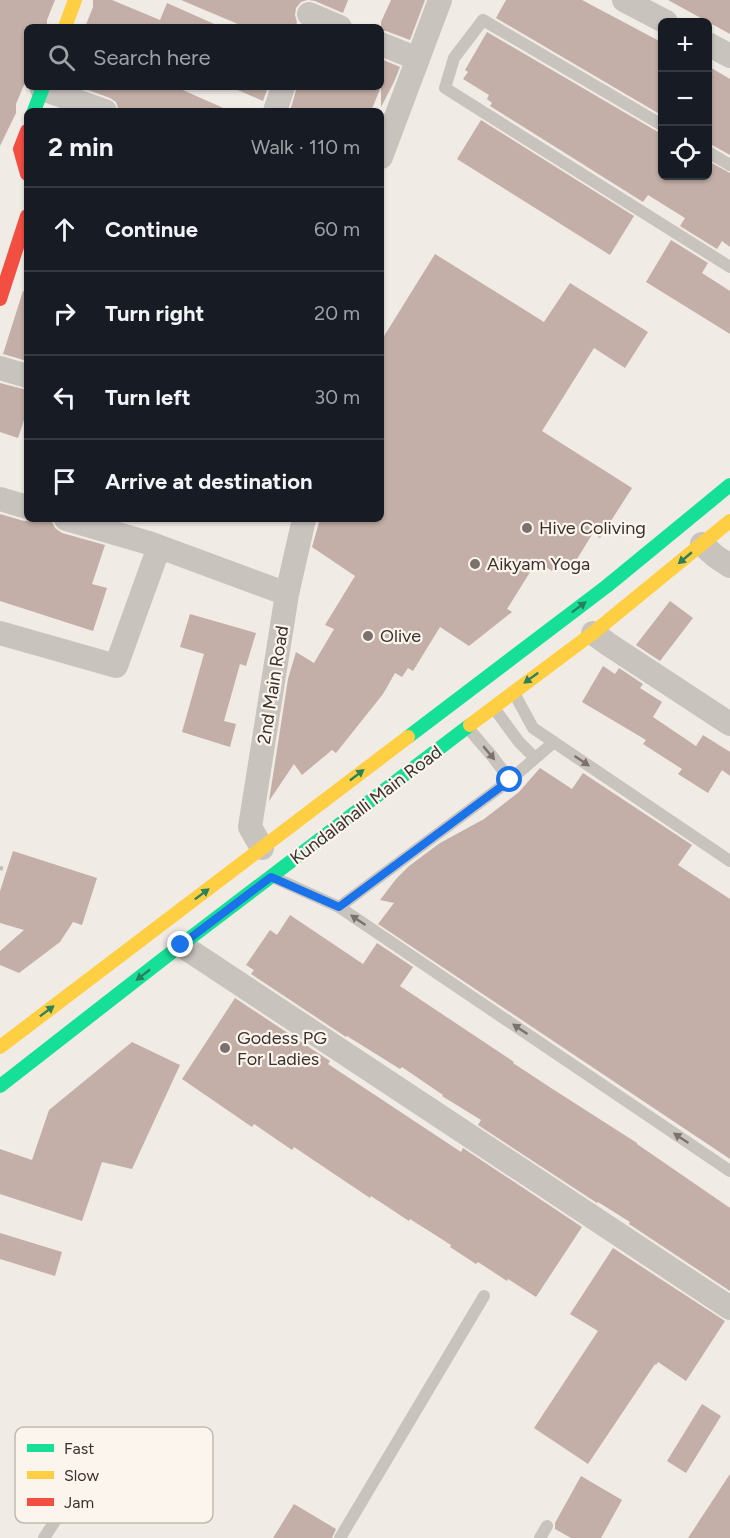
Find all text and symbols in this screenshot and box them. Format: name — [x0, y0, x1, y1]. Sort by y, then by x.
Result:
map controls — [658, 18, 712, 180]
button: + — [658, 18, 712, 72]
search box — [24, 24, 384, 90]
icon: search — [45, 41, 78, 74]
text: Search here — [93, 44, 211, 71]
button: − — [658, 72, 712, 126]
button: locate — [658, 126, 712, 180]
text: 2 min — [48, 131, 114, 163]
text: Walk · 110 m — [251, 135, 360, 159]
icon: ahead — [48, 213, 81, 246]
text: Continue — [105, 216, 198, 243]
text: 60 m — [314, 217, 360, 241]
icon: right — [48, 297, 81, 330]
text: Turn right — [105, 300, 204, 327]
text: 20 m — [314, 301, 360, 325]
icon: left — [48, 381, 81, 414]
text: Turn left — [105, 384, 191, 411]
text: 30 m — [314, 385, 360, 409]
icon: arrive — [48, 465, 81, 498]
text: Arrive at destination — [105, 468, 313, 495]
place label: Hive Coliving — [539, 517, 646, 539]
marker: Hive Coliving — [520, 521, 534, 535]
one-way arrow — [678, 551, 693, 564]
place label: Aikyam Yoga — [487, 553, 590, 575]
marker: Aikyam Yoga — [468, 557, 482, 571]
one-way arrow — [571, 600, 587, 613]
street label: 2nd Main Road — [253, 624, 293, 746]
place label: Olive — [380, 625, 421, 647]
marker: Olive — [361, 629, 375, 643]
one-way arrow — [524, 672, 539, 684]
street label: Kundalahalli Main Road — [286, 741, 446, 869]
one-way arrow — [483, 745, 496, 761]
one-way arrow — [574, 755, 590, 767]
route start — [496, 766, 522, 792]
one-way arrow — [349, 769, 365, 782]
one-way arrow — [194, 887, 210, 900]
one-way arrow — [350, 915, 366, 926]
route end — [167, 931, 193, 957]
one-way arrow — [135, 969, 151, 981]
one-way arrow — [39, 1006, 54, 1018]
one-way arrow — [512, 1024, 528, 1035]
place label: Godess PG For Ladies — [237, 1027, 327, 1070]
marker: Godess PG For Ladies — [218, 1041, 232, 1055]
one-way arrow — [674, 1132, 690, 1144]
legend — [15, 1427, 213, 1523]
text: Fast — [64, 1439, 94, 1458]
text: Slow — [64, 1466, 99, 1485]
text: Jam — [64, 1493, 94, 1512]

